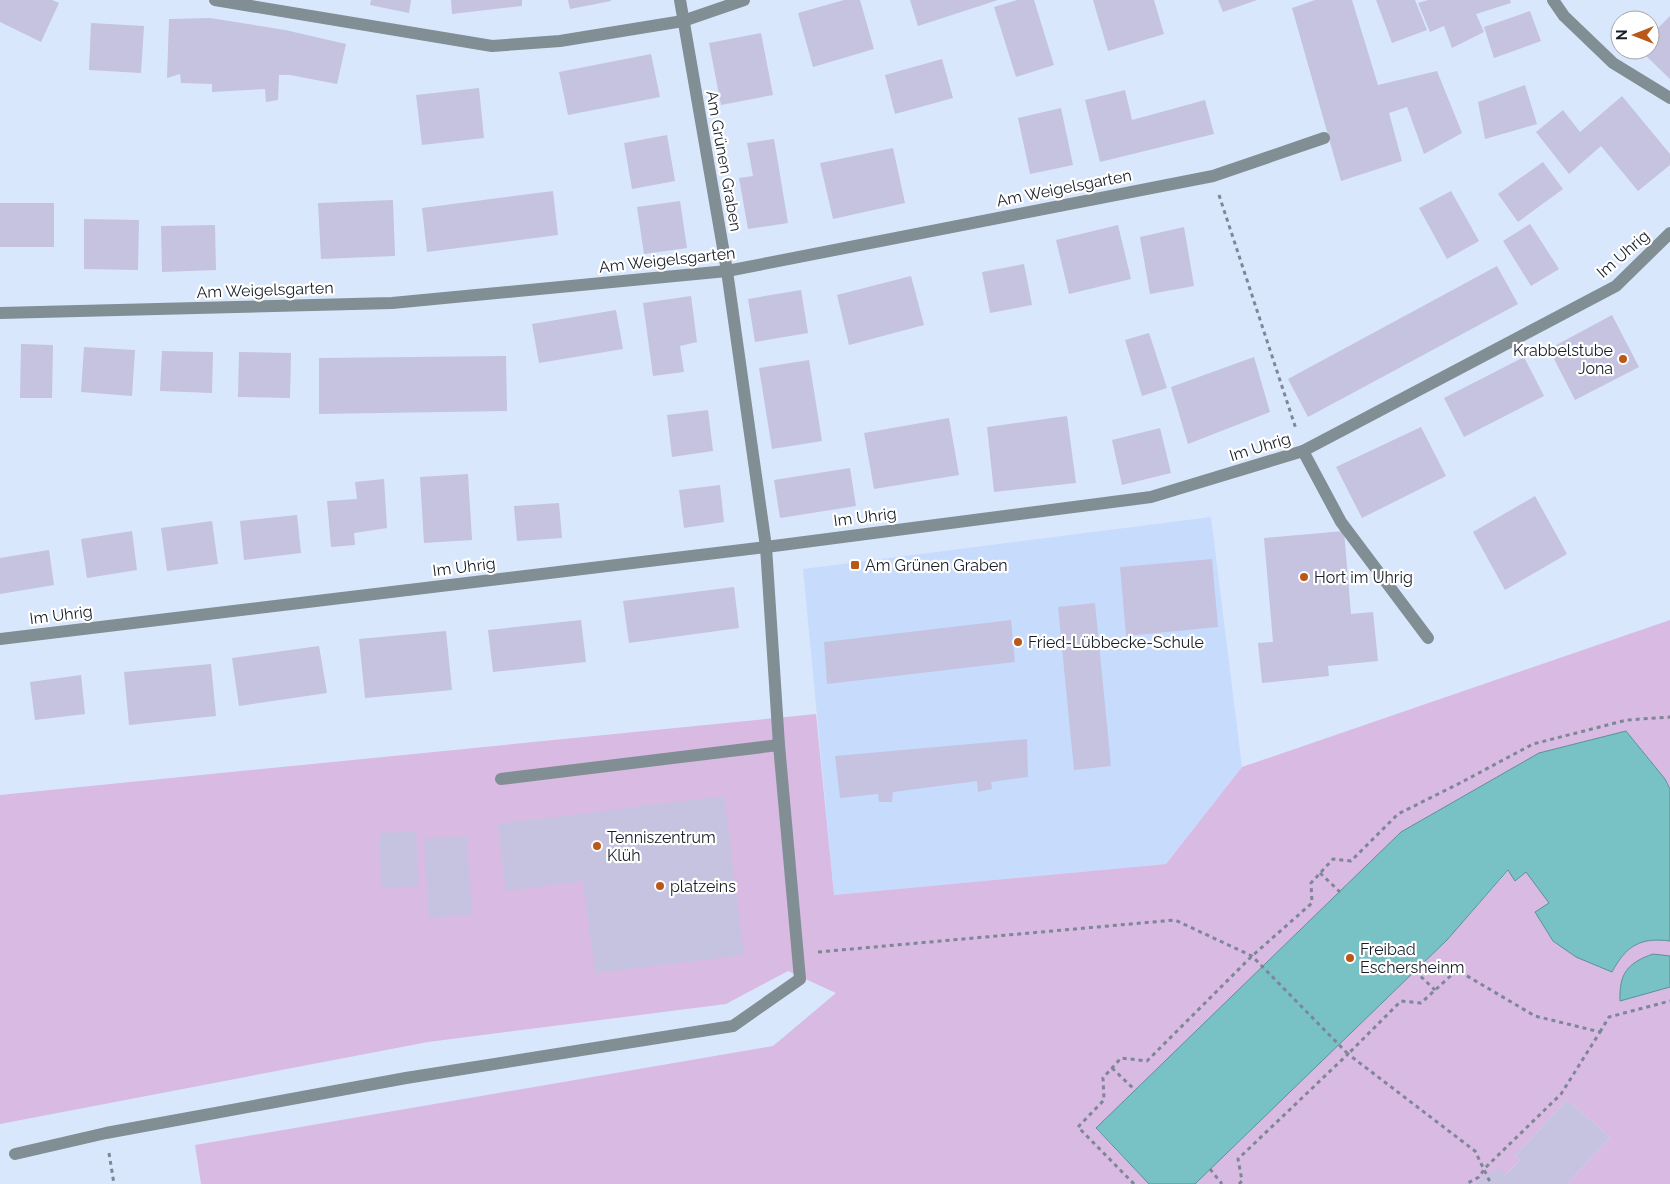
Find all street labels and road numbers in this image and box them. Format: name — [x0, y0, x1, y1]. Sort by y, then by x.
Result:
street label: Am Grünen Graben — [702, 89, 746, 233]
street label: Am Weigelsgarten — [995, 166, 1133, 210]
street label: Im Uhrig — [1593, 226, 1653, 282]
street label: Am Weigelsgarten — [598, 243, 736, 277]
street label: Am Weigelsgarten — [196, 278, 334, 302]
street label: Im Uhrig — [1227, 429, 1293, 465]
street label: Im Uhrig — [833, 504, 897, 530]
street label: Im Uhrig — [432, 554, 496, 580]
street label: Im Uhrig — [29, 602, 93, 628]

